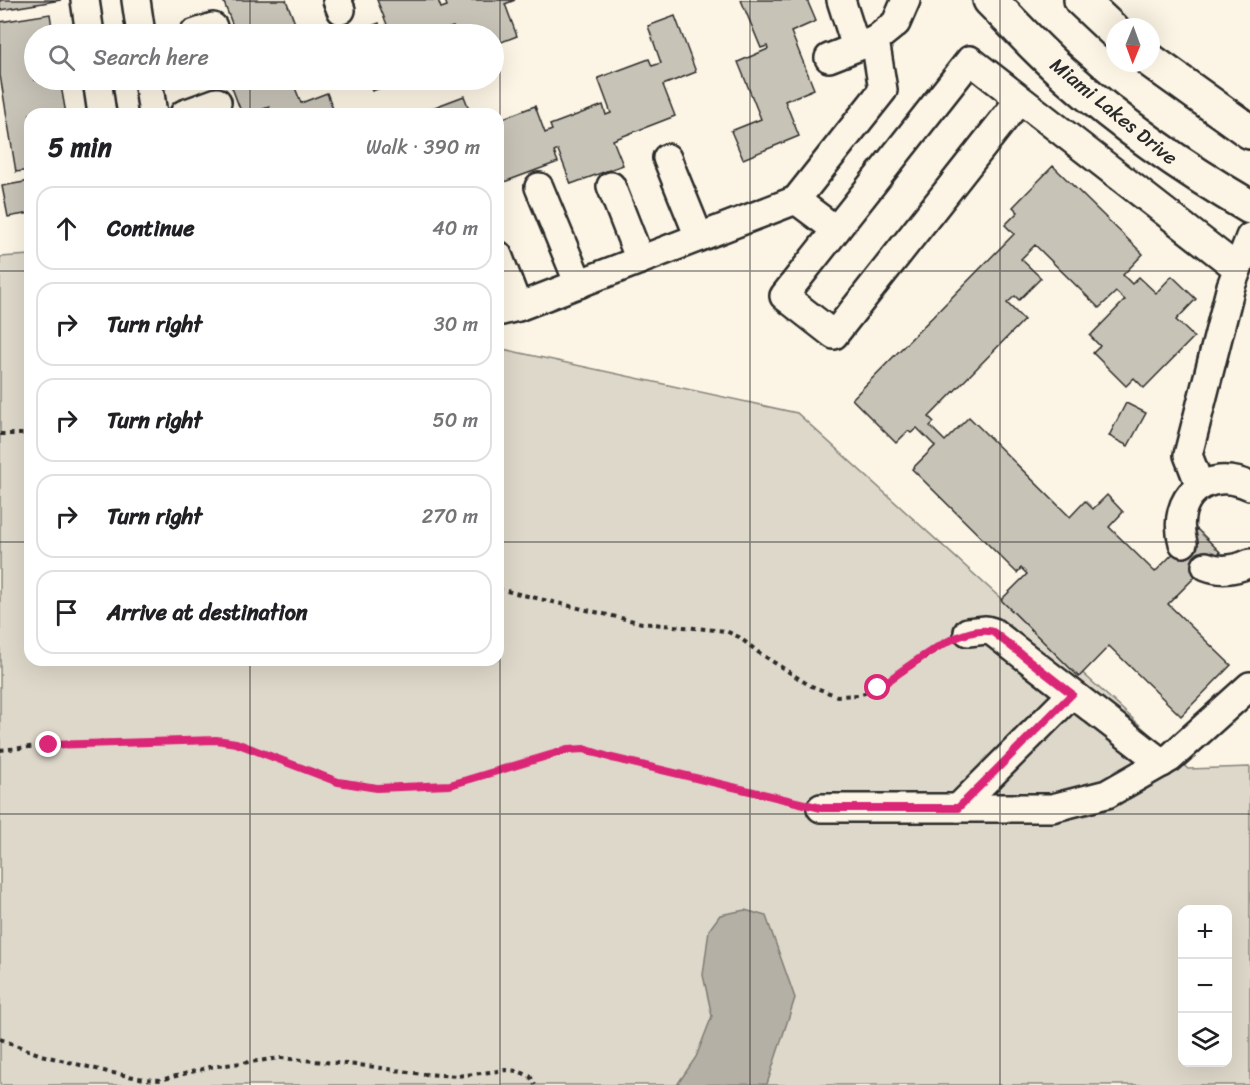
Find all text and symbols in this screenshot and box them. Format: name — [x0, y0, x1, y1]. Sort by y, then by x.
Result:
north arrow — [1106, 18, 1160, 72]
search box — [24, 24, 504, 90]
text: Search here — [93, 38, 209, 77]
icon: search — [45, 41, 78, 74]
street label: Miami Lakes Drive — [1042, 48, 1186, 174]
text: 5 min — [48, 124, 112, 170]
text: Walk · 390 m — [366, 130, 480, 165]
text: Continue — [107, 209, 195, 248]
text: 40 m — [432, 211, 478, 246]
icon: ahead — [50, 212, 83, 245]
text: Turn right — [107, 305, 202, 344]
text: 30 m — [434, 307, 478, 342]
icon: right — [50, 308, 83, 341]
text: Turn right — [107, 401, 202, 440]
text: 50 m — [433, 403, 478, 438]
icon: right — [50, 404, 83, 437]
text: Turn right — [107, 497, 202, 536]
text: 270 m — [422, 499, 478, 534]
icon: right — [50, 500, 83, 533]
text: Arrive at destination — [107, 593, 308, 632]
icon: arrive — [50, 596, 83, 629]
route start — [864, 674, 890, 700]
route end — [35, 731, 61, 757]
map controls — [1178, 905, 1232, 1067]
button: + — [1178, 905, 1232, 959]
button: − — [1178, 959, 1232, 1013]
button: layers — [1178, 1013, 1232, 1067]

